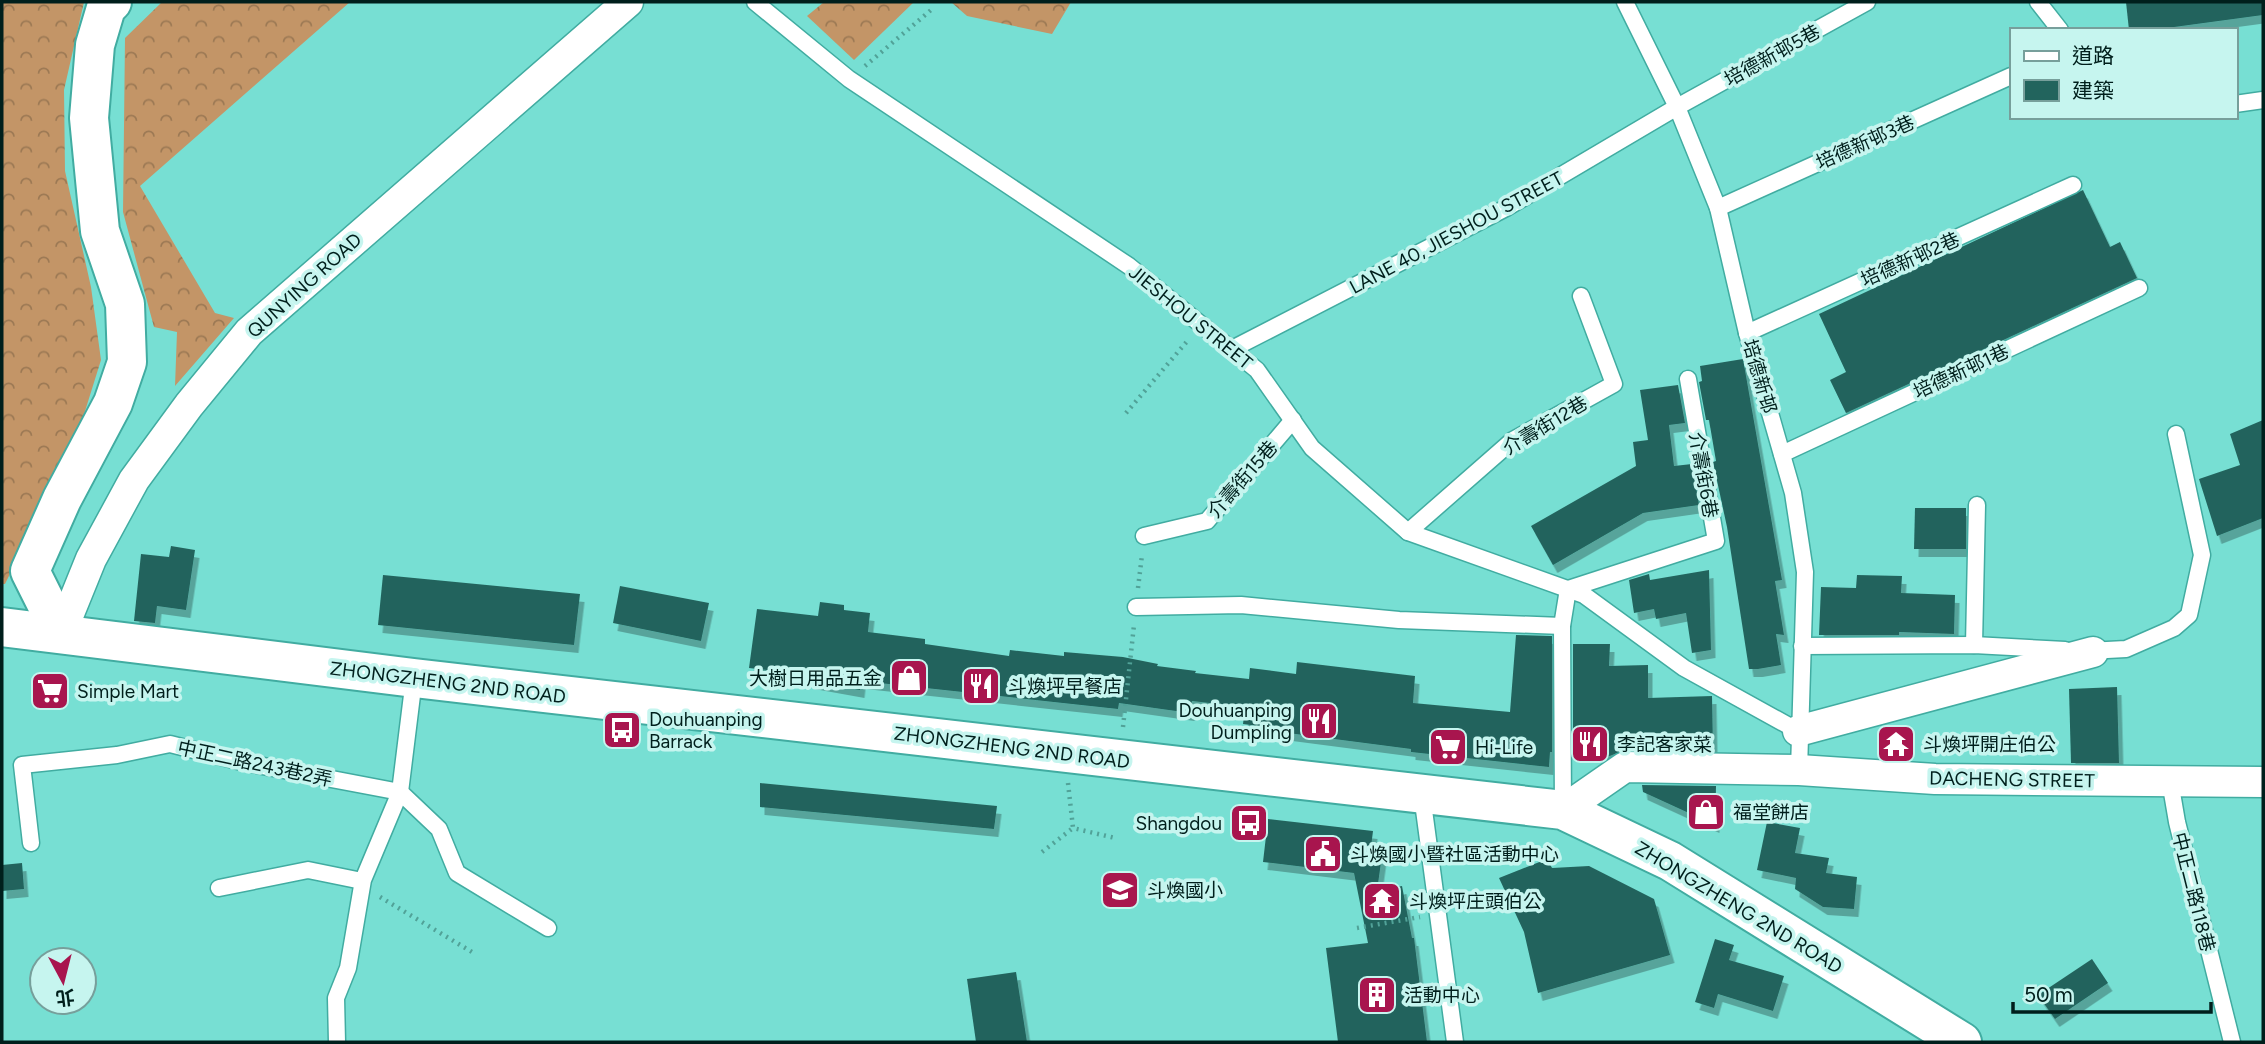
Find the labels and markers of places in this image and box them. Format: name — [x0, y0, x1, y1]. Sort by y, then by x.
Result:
shop icon: 大樹日用品五金 — [888, 657, 930, 699]
restaurant icon: 斗煥坪早餐店 — [960, 665, 1002, 707]
place label: 大樹日用品五金 — [749, 667, 882, 690]
supermarket icon: Simple Mart — [29, 670, 71, 712]
place label: 斗煥坪早餐店 — [1008, 675, 1122, 698]
place label: Simple Mart — [77, 680, 179, 703]
place label: Douhuanping Dumpling — [1178, 699, 1292, 744]
restaurant icon: Douhuanping Dumpling — [1298, 700, 1340, 742]
place label: Douhuanping Barrack — [649, 708, 763, 753]
bus stop icon: Douhuanping Barrack — [601, 709, 643, 751]
restaurant icon: 李記客家菜 — [1569, 723, 1611, 765]
temple icon: 斗煥坪開庄伯公 — [1875, 723, 1917, 765]
supermarket icon: Hi-Life — [1427, 726, 1469, 768]
place label: 李記客家菜 — [1617, 733, 1712, 756]
place label: 斗煥坪開庄伯公 — [1923, 733, 2056, 756]
place label: Hi-Life — [1475, 736, 1533, 759]
shop icon: 福堂餅店 — [1685, 791, 1727, 833]
place label: 福堂餅店 — [1733, 801, 1809, 824]
bus stop icon: Shangdou — [1228, 802, 1270, 844]
place label: Shangdou — [1136, 812, 1222, 835]
public building icon: 斗煥國小暨社區活動中心 — [1302, 833, 1344, 875]
place label: 斗煥國小暨社區活動中心 — [1350, 843, 1559, 866]
school or university icon: 斗煥國小 — [1099, 869, 1141, 911]
place label: 斗煥國小 — [1147, 879, 1223, 902]
temple icon: 斗煥坪庄頭伯公 — [1361, 880, 1403, 922]
place label: 斗煥坪庄頭伯公 — [1409, 890, 1542, 913]
building icon: 活動中心 — [1356, 974, 1398, 1016]
place label: 活動中心 — [1404, 984, 1480, 1007]

